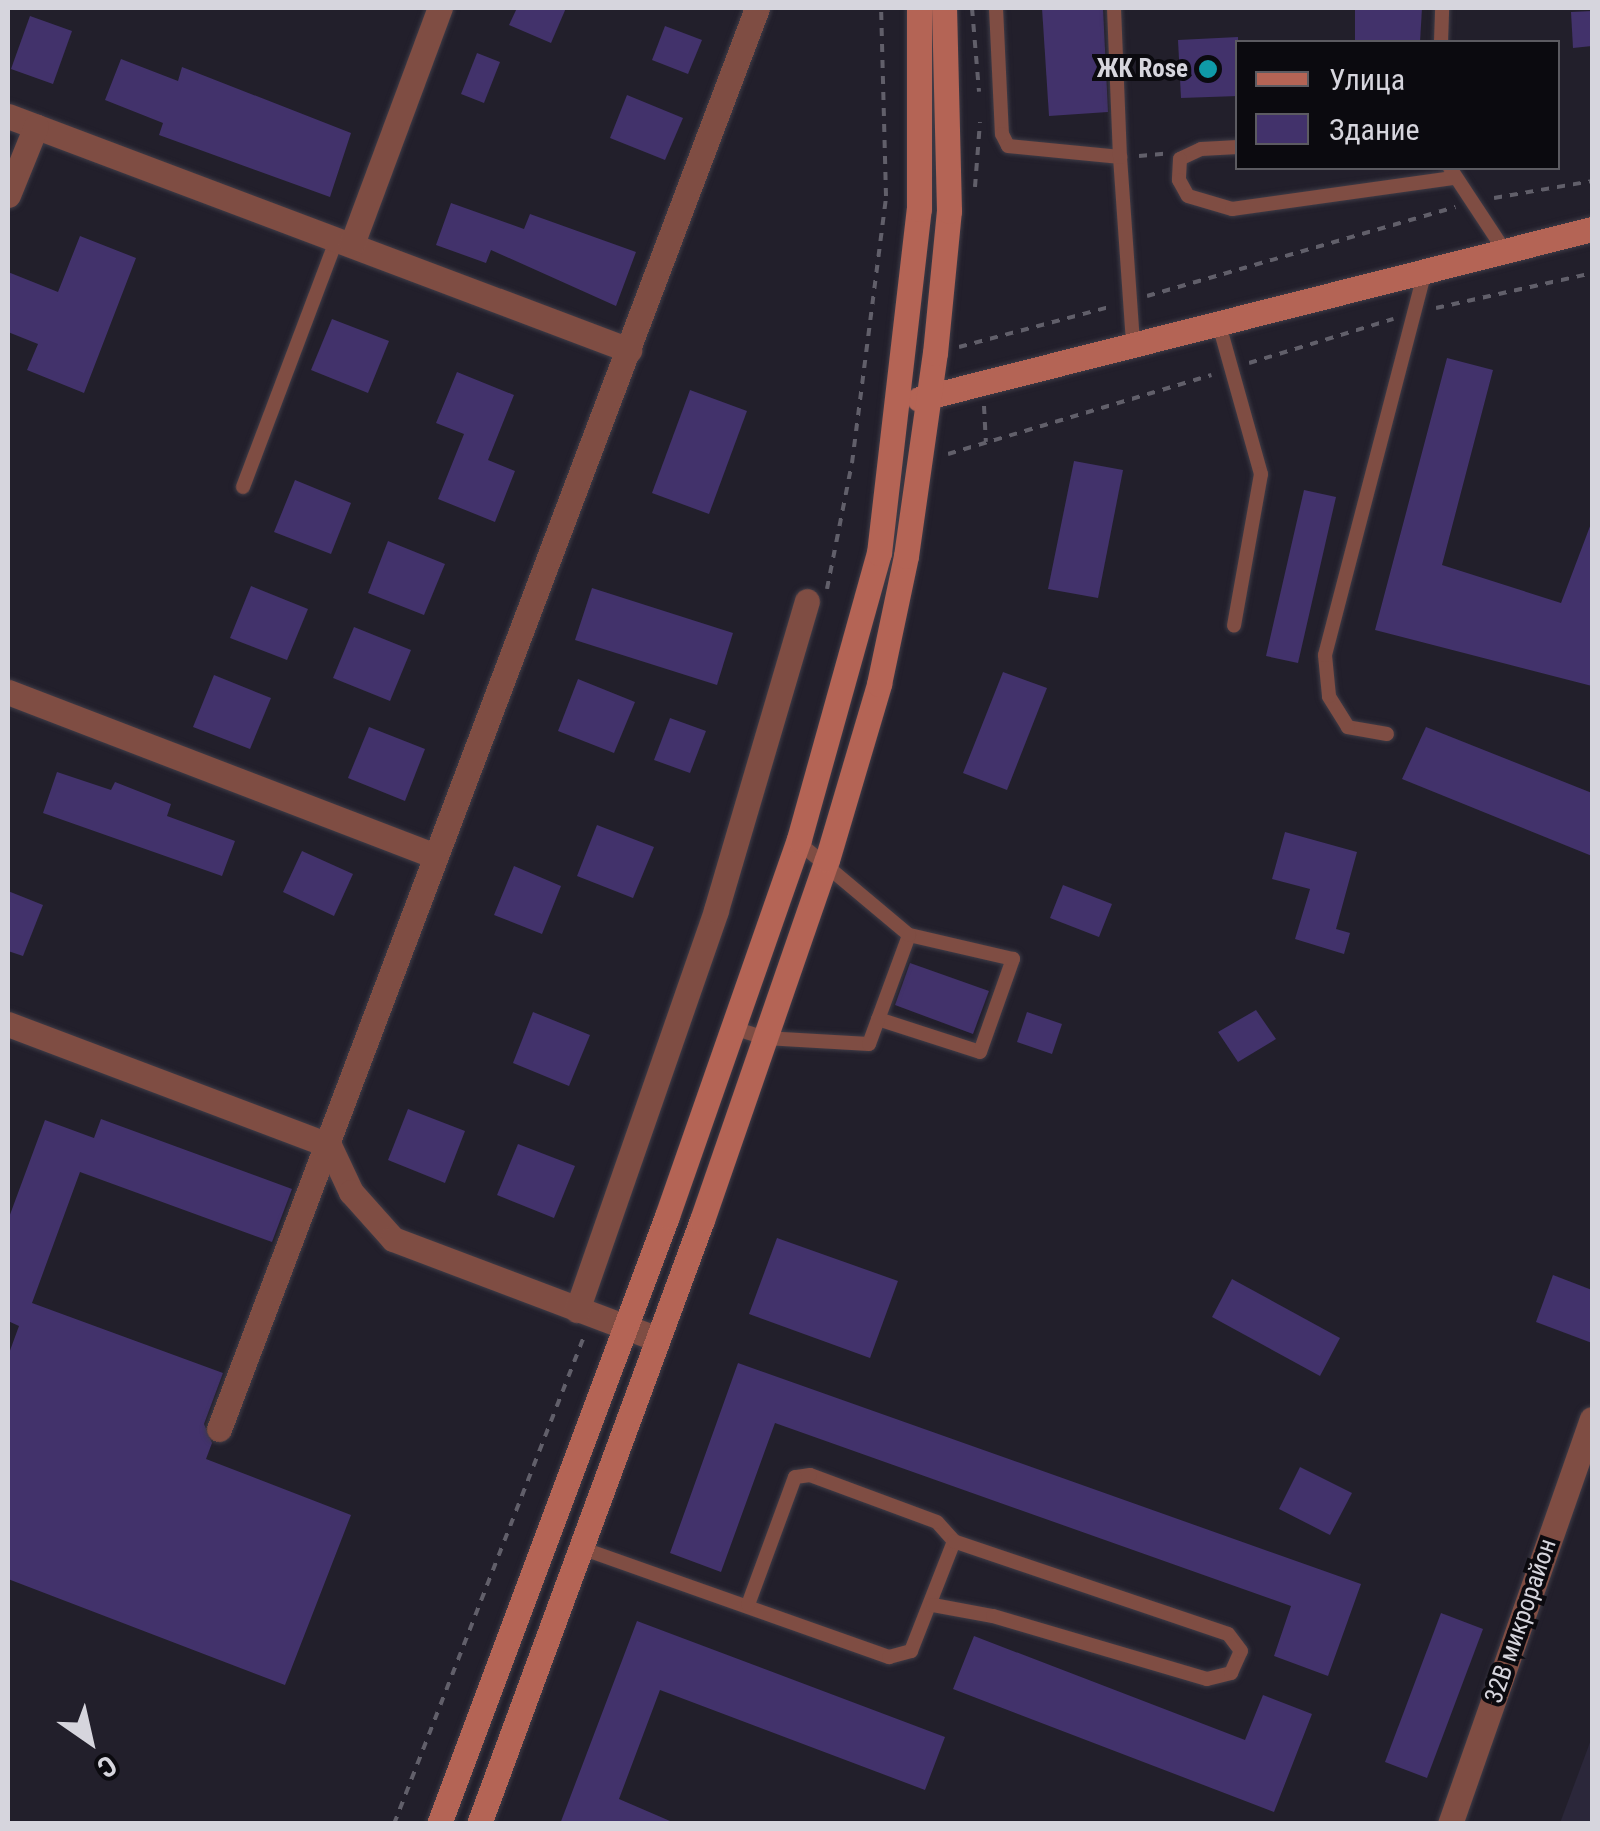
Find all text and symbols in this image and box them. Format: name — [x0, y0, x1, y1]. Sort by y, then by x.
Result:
legend — [1235, 40, 1560, 170]
place label: ЖК Rose — [1097, 54, 1188, 84]
marker: ЖК Rose — [1197, 58, 1219, 80]
text: Улица — [1329, 62, 1405, 97]
text: Здание — [1329, 112, 1420, 147]
street label: 32В микрорайон — [1479, 1535, 1563, 1707]
north arrow — [40, 1691, 140, 1791]
text: С — [91, 1748, 123, 1784]

